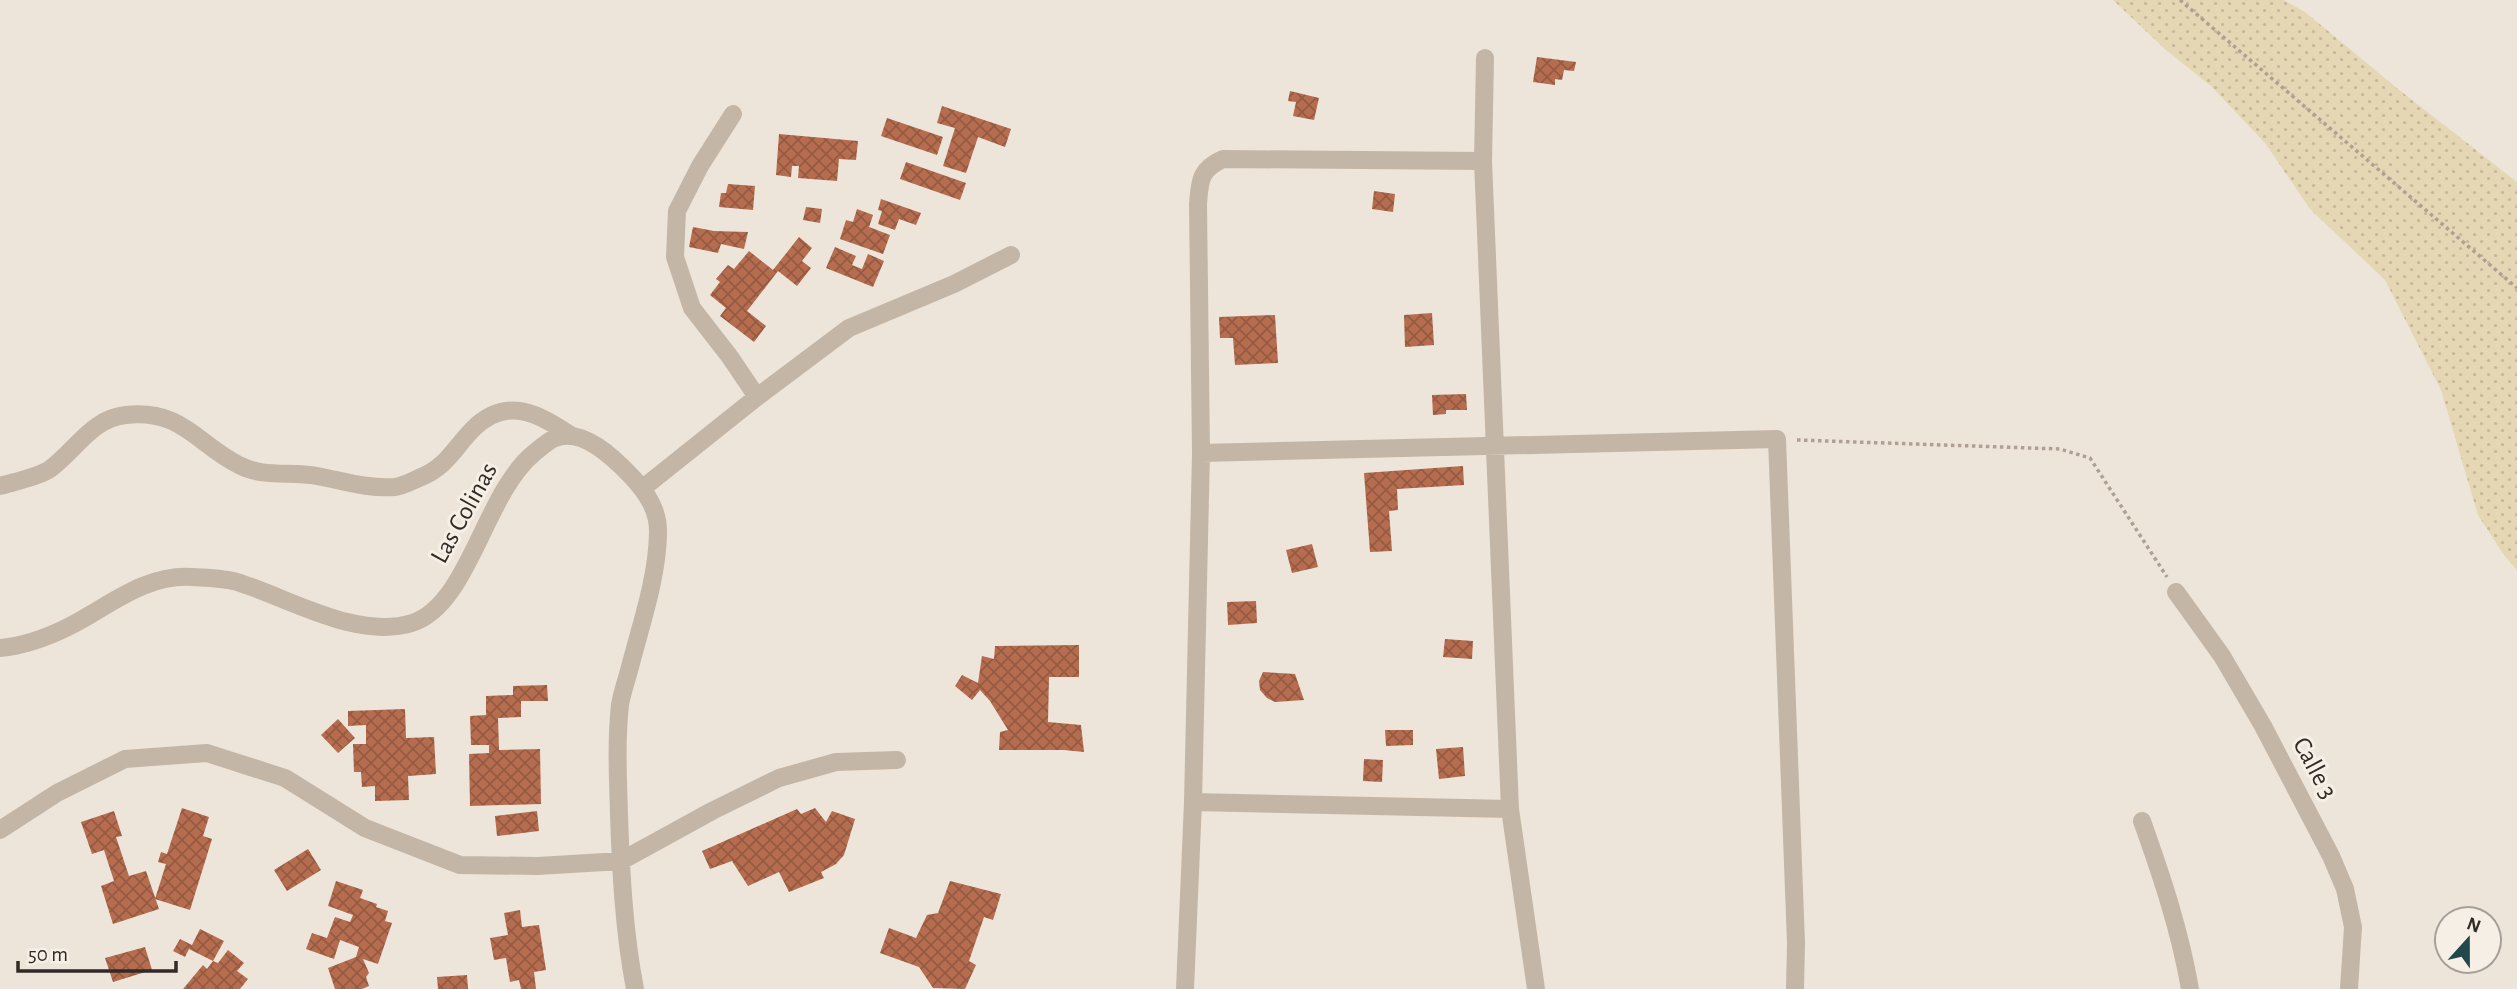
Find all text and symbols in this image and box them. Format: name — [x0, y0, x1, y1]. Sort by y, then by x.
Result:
street label: Las Colinas — [426, 458, 502, 568]
street label: Calle 3 — [2288, 733, 2342, 803]
north arrow — [2433, 905, 2503, 975]
text: N — [2464, 914, 2483, 937]
scale bar — [18, 930, 175, 974]
text: 50 m — [28, 944, 68, 965]

